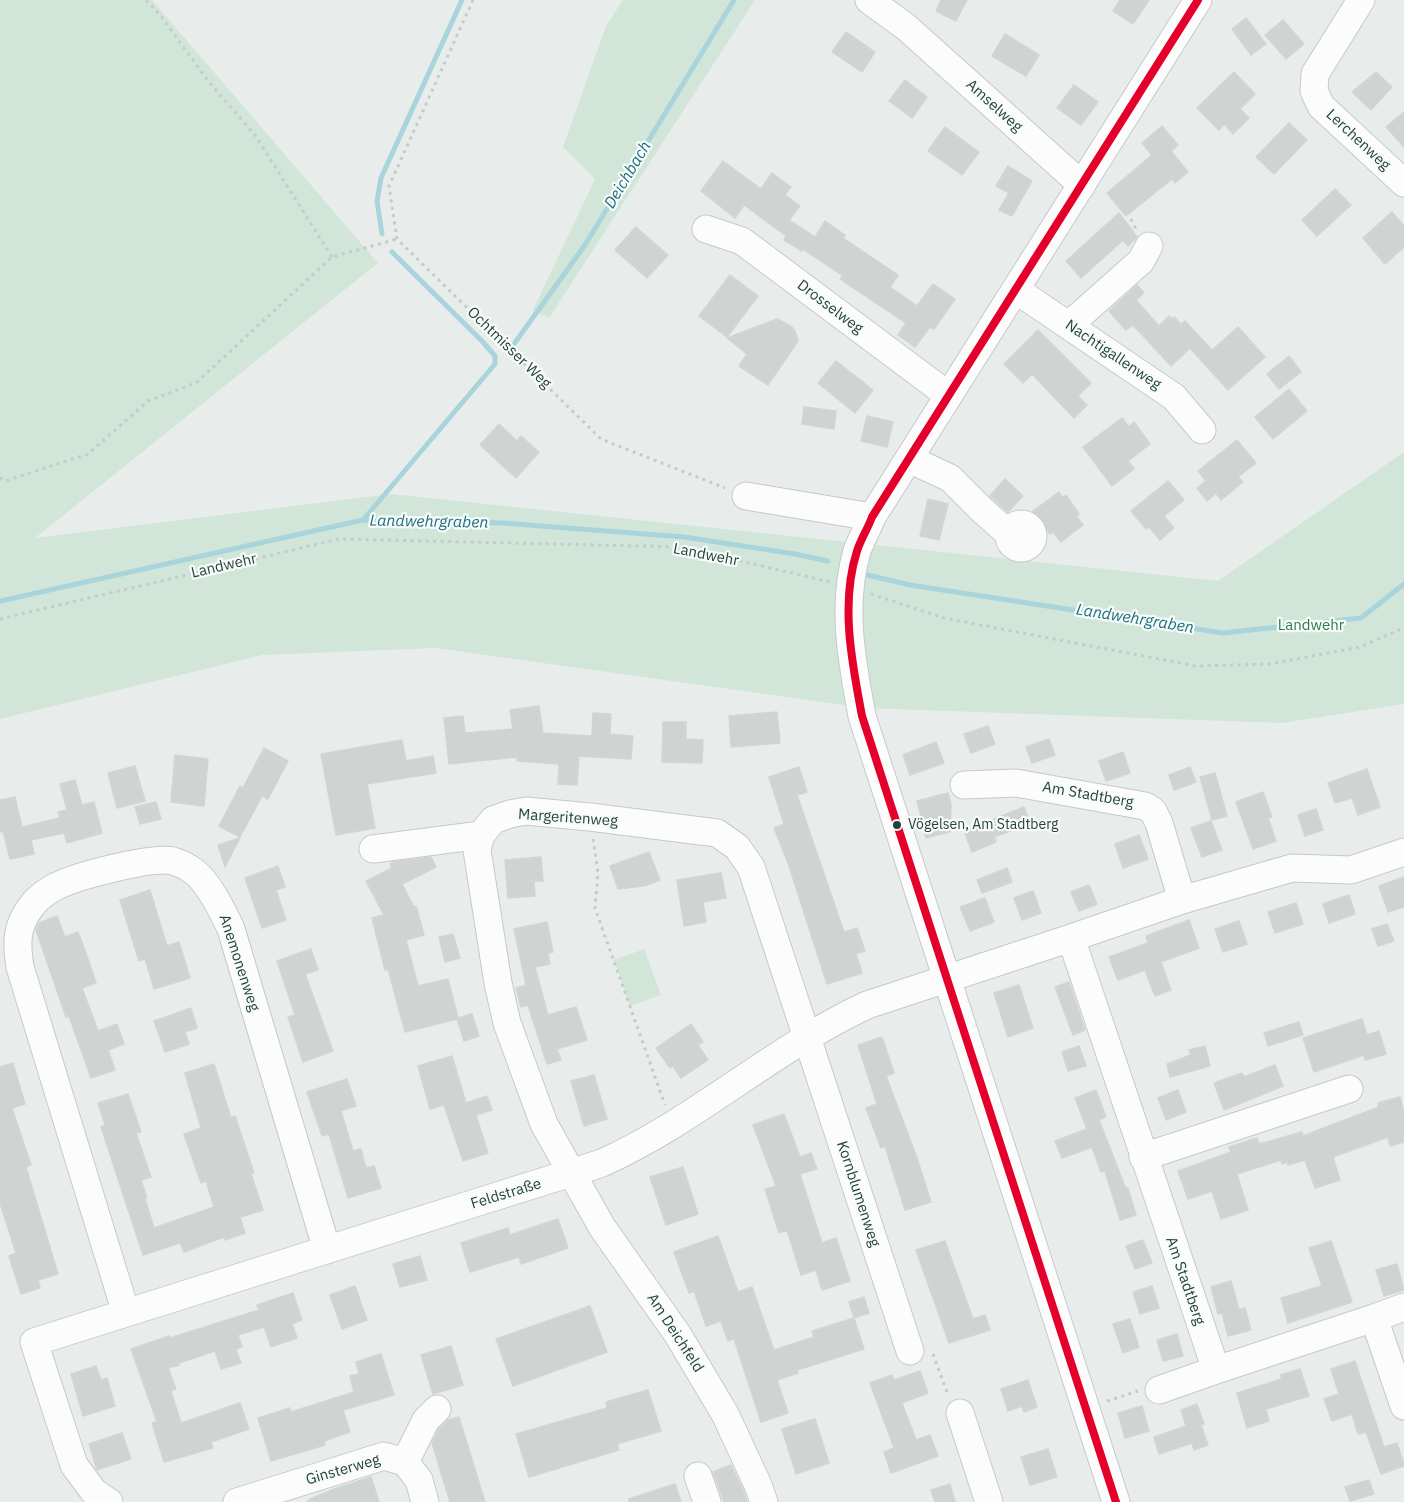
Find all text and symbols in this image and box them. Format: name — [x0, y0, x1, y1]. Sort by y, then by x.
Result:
street label: Amselweg — [962, 76, 1026, 136]
street label: Lerchenweg — [1322, 106, 1394, 174]
water label: Deichbach — [600, 138, 656, 212]
street label: Drosselweg — [793, 276, 867, 338]
street label: Ochtmisser Weg — [463, 303, 555, 393]
street label: Nachtigallenweg — [1062, 316, 1164, 394]
water label: Landwehrgraben — [369, 511, 489, 533]
street label: Landwehr — [672, 540, 740, 570]
street label: Landwehr — [190, 550, 258, 582]
water label: Landwehrgraben — [1075, 600, 1195, 638]
park label: Landwehr — [1278, 617, 1344, 635]
street label: Am Stadtberg — [1041, 778, 1135, 812]
street label: Margeritenweg — [517, 806, 619, 830]
place label: Vögelsen, Am Stadtberg — [908, 817, 1058, 833]
marker: Vögelsen, Am Stadtberg — [891, 819, 903, 831]
street label: Anemonenweg — [215, 912, 263, 1014]
street label: Kornblumenweg — [832, 1139, 884, 1249]
street label: Feldstraße — [469, 1175, 543, 1213]
street label: Am Stadtberg — [1161, 1234, 1209, 1328]
street label: Am Deichfeld — [643, 1290, 707, 1376]
street label: Ginsterweg — [304, 1451, 382, 1489]

